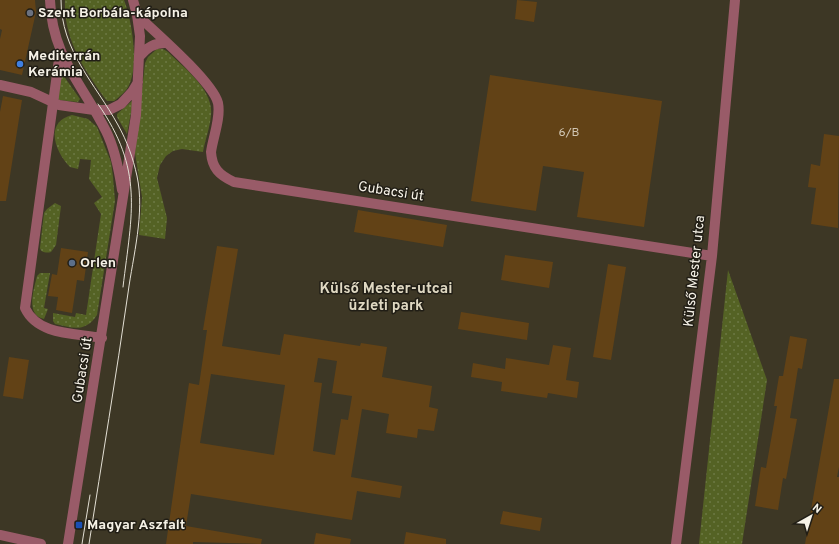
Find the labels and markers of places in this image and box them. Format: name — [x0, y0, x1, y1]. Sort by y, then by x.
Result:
place label: Szent Borbála-kápolna — [38, 5, 188, 22]
marker: Szent Borbála-kápolna — [25, 8, 35, 18]
place label: Mediterrán Kerámia — [28, 48, 100, 81]
marker: Mediterrán Kerámia — [15, 59, 25, 69]
place label: Orlen — [80, 255, 116, 272]
marker: Orlen — [67, 258, 77, 268]
place label: Magyar Aszfalt — [87, 517, 185, 534]
marker: Magyar Aszfalt — [74, 520, 84, 530]

